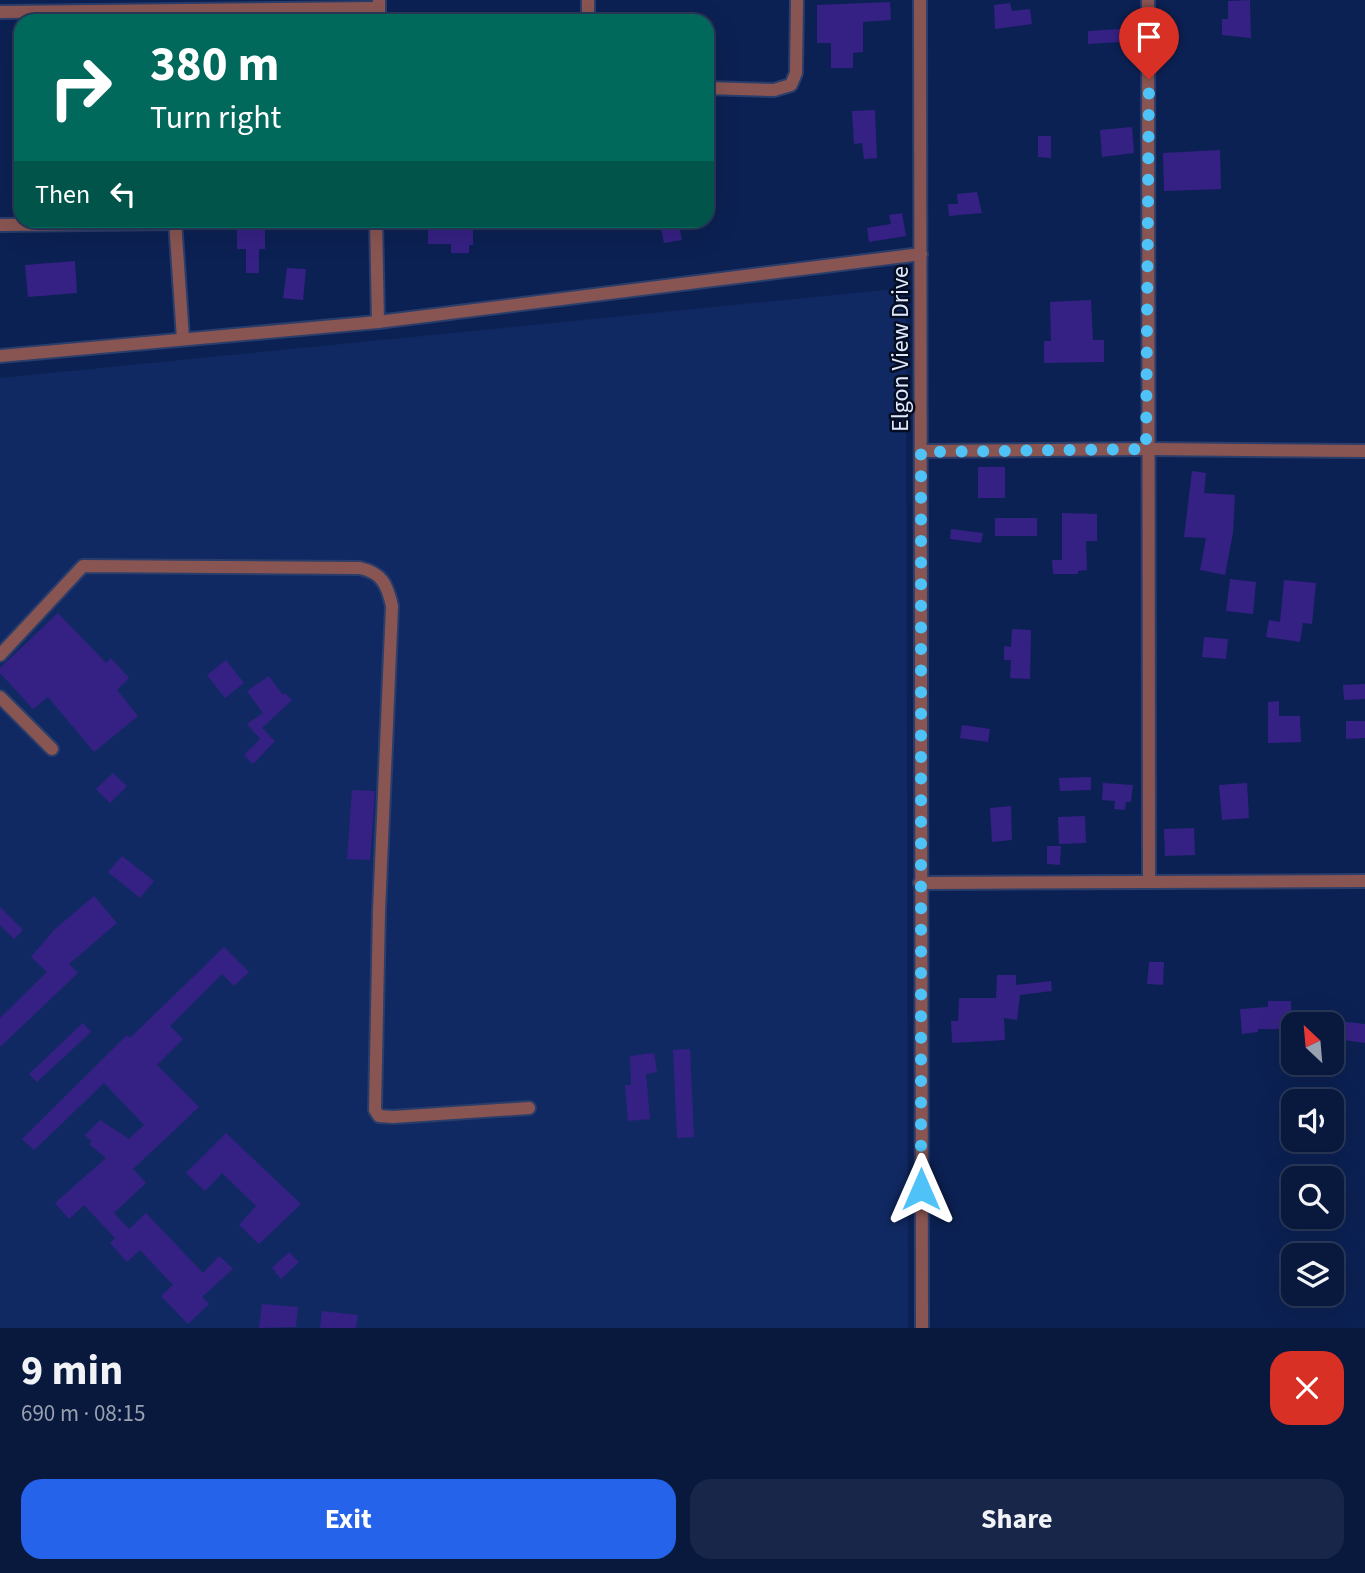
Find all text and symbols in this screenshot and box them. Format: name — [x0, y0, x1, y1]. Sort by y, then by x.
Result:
pin — [1119, 7, 1179, 79]
icon: arrive — [1130, 18, 1168, 56]
text: 380 m — [150, 30, 279, 100]
icon: right — [35, 42, 126, 133]
text: Turn right — [150, 95, 281, 141]
icon: left — [104, 175, 142, 213]
text: Then — [35, 176, 90, 213]
street label: Elgon View Drive — [883, 266, 918, 432]
north arrow — [1281, 1012, 1344, 1074]
map controls — [1281, 1012, 1344, 1306]
button: sound — [1281, 1089, 1344, 1152]
position arrow — [884, 1152, 958, 1226]
button: search — [1281, 1166, 1344, 1229]
button: layers — [1281, 1243, 1344, 1306]
text: 9 min — [21, 1341, 123, 1401]
button: close — [1270, 1351, 1344, 1425]
text: 690 m · 08:15 — [21, 1397, 145, 1430]
button: Exit — [21, 1479, 676, 1559]
button: Share — [690, 1479, 1344, 1559]

